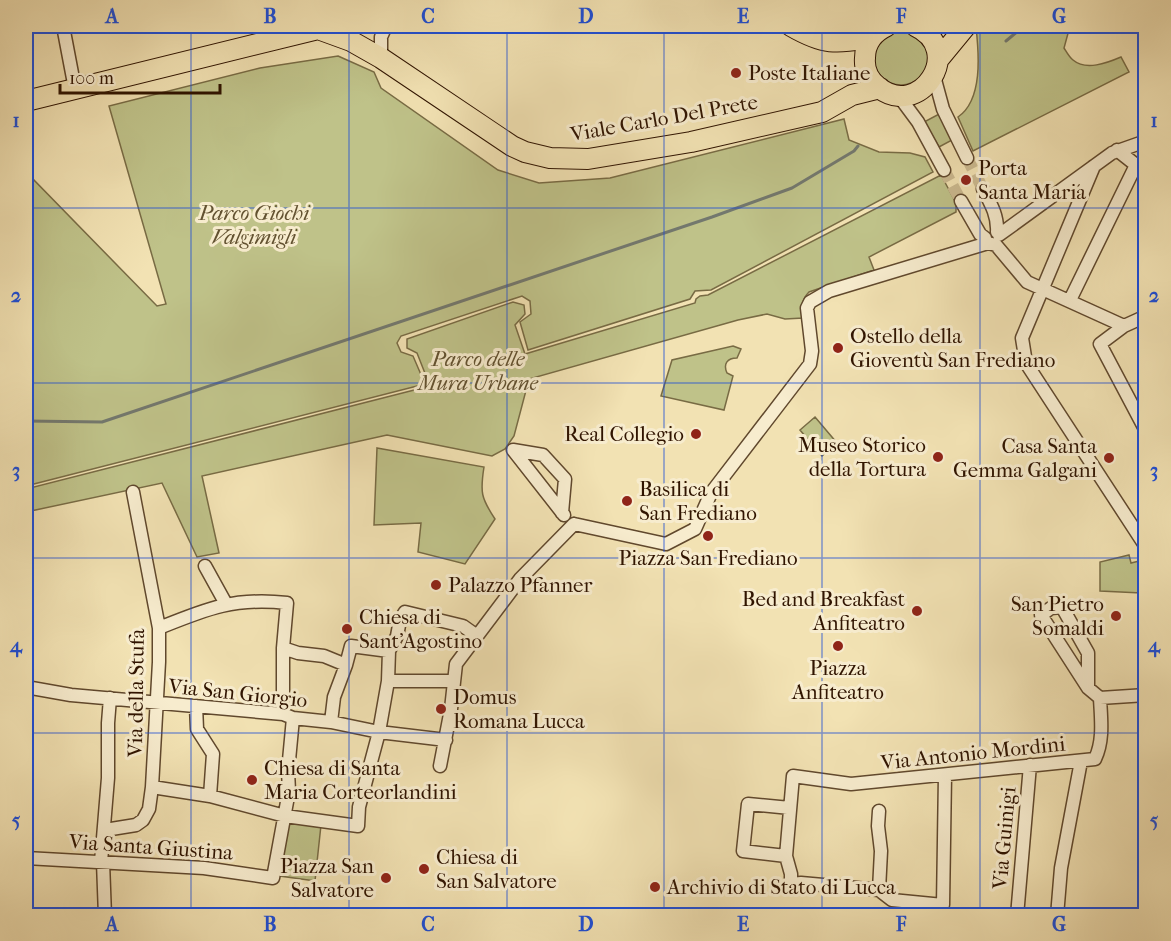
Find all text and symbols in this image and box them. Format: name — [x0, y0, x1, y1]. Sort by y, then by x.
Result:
text: A — [104, 5, 120, 28]
text: B — [263, 5, 277, 28]
text: C — [421, 5, 435, 28]
text: D — [578, 5, 594, 28]
text: E — [737, 5, 749, 28]
text: F — [895, 5, 907, 28]
text: G — [1052, 5, 1066, 28]
scale bar — [60, 57, 220, 95]
place label: Poste Italiane — [748, 61, 870, 85]
marker: Poste Italiane — [729, 66, 743, 80]
text: 100 m — [69, 68, 114, 89]
street label: Viale Carlo Del Prete — [567, 90, 760, 146]
text: 1 — [12, 109, 20, 132]
text: 1 — [1150, 109, 1158, 132]
place label: Porta Santa Maria — [978, 156, 1086, 204]
marker: Porta Santa Maria — [959, 173, 973, 187]
park label: Parco Giochi Valgimigli — [198, 201, 311, 249]
text: 2 — [11, 284, 21, 307]
text: 2 — [1149, 284, 1159, 307]
place label: Ostello della Gioventù San Frediano — [850, 324, 1055, 372]
marker: Ostello della Gioventù San Frediano — [831, 341, 845, 355]
park label: Parco delle Mura Urbane — [416, 347, 538, 395]
place label: Real Collegio — [564, 422, 684, 446]
marker: Real Collegio — [689, 427, 703, 441]
place label: Museo Storico della Tortura — [798, 433, 926, 481]
place label: Casa Santa Gemma Galgani — [953, 434, 1097, 482]
marker: Museo Storico della Tortura — [931, 450, 945, 464]
marker: Casa Santa Gemma Galgani — [1102, 451, 1116, 465]
text: 3 — [12, 459, 20, 482]
text: 3 — [1150, 459, 1158, 482]
place label: Basilica di San Frediano — [639, 477, 757, 525]
marker: Basilica di San Frediano — [620, 494, 634, 508]
marker: Piazza San Frediano — [701, 529, 715, 543]
place label: Piazza San Frediano — [618, 546, 798, 570]
place label: Palazzo Pfanner — [448, 573, 592, 597]
marker: Palazzo Pfanner — [429, 578, 443, 592]
place label: Bed and Breakfast Anfiteatro — [742, 587, 906, 635]
place label: San Pietro Somaldi — [1011, 592, 1104, 640]
marker: Bed and Breakfast Anfiteatro — [910, 604, 924, 618]
place label: Chiesa di Sant'Agostino — [359, 605, 482, 653]
marker: San Pietro Somaldi — [1109, 609, 1123, 623]
marker: Chiesa di Sant'Agostino — [340, 622, 354, 636]
street label: Via della Stufa — [123, 628, 149, 758]
text: 4 — [9, 634, 23, 658]
text: 4 — [1147, 634, 1161, 658]
marker: Piazza Anfiteatro — [831, 639, 845, 653]
place label: Piazza Anfiteatro — [791, 656, 884, 704]
street label: Via San Giorgio — [166, 674, 309, 712]
place label: Domus Romana Lucca — [453, 685, 585, 733]
marker: Domus Romana Lucca — [434, 702, 448, 716]
street label: Via Antonio Mordini — [879, 731, 1066, 775]
place label: Chiesa di Santa Maria Corteorlandini — [264, 756, 457, 804]
marker: Chiesa di Santa Maria Corteorlandini — [245, 773, 259, 787]
street label: Via Guinigi — [987, 786, 1020, 891]
text: 5 — [12, 809, 21, 832]
text: 5 — [1150, 809, 1159, 832]
street label: Via Santa Giustina — [67, 829, 234, 865]
place label: Chiesa di San Salvatore — [436, 845, 557, 893]
place label: Piazza San Salvatore — [280, 854, 374, 902]
marker: Chiesa di San Salvatore — [417, 862, 431, 876]
marker: Piazza San Salvatore — [379, 871, 393, 885]
place label: Archivio di Stato di Lucca — [666, 875, 896, 899]
marker: Archivio di Stato di Lucca — [648, 880, 662, 894]
text: A — [104, 913, 120, 936]
text: B — [263, 913, 277, 936]
text: C — [421, 913, 435, 936]
text: D — [578, 913, 594, 936]
text: E — [737, 913, 749, 936]
text: F — [895, 913, 907, 936]
text: G — [1052, 913, 1066, 936]

